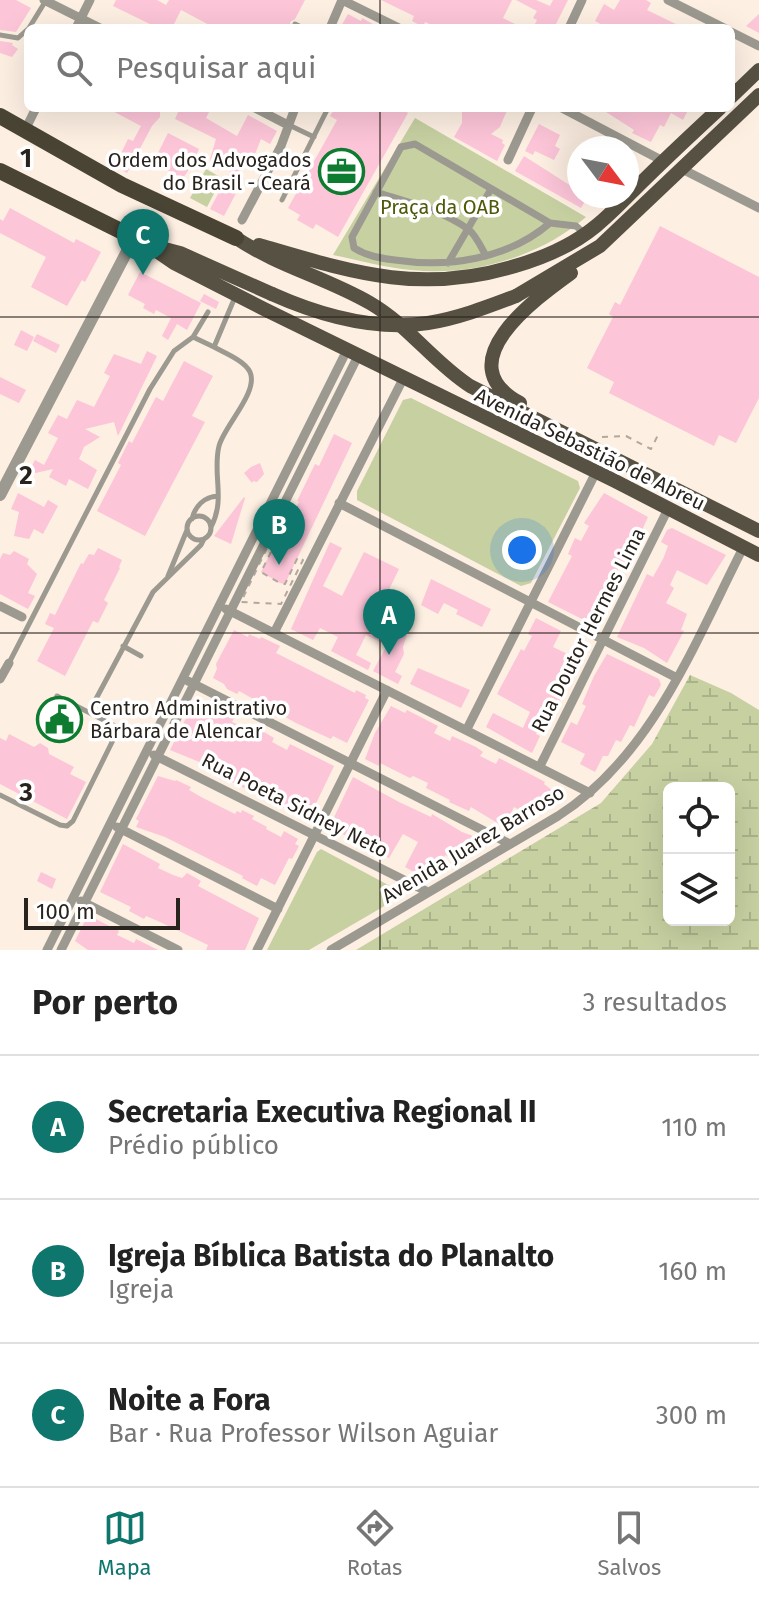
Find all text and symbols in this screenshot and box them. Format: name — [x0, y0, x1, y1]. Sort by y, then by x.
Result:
search box — [24, 24, 735, 112]
icon: search — [52, 46, 96, 90]
text: Pesquisar aqui — [116, 50, 317, 86]
north arrow — [567, 136, 639, 208]
text: 1 — [20, 143, 32, 174]
office icon: Ordem dos Advogados do Brasil - Ceará — [318, 147, 366, 195]
place label: Ordem dos Advogados do Brasil - Ceará — [108, 148, 311, 195]
park label: Praça da OAB — [380, 195, 500, 220]
pin: C — [117, 209, 169, 275]
street label: Avenida Sebastião de Abreu — [471, 383, 709, 515]
text: 2 — [19, 460, 33, 491]
pin: B — [253, 499, 305, 565]
street label: Rua Doutor Hermes Lima — [526, 524, 650, 736]
your location — [502, 530, 542, 570]
pin: A — [363, 589, 415, 655]
public building icon: Centro Administrativo Bárbara de Alencar — [35, 695, 83, 743]
place label: Centro Administrativo Bárbara de Alencar — [90, 696, 287, 743]
street label: Rua Poeta Sidney Neto — [198, 748, 392, 862]
text: 3 — [18, 777, 33, 808]
street label: Avenida Juarez Barroso — [377, 780, 569, 908]
map controls — [663, 782, 735, 926]
button: locate — [663, 782, 735, 854]
button: layers — [663, 854, 735, 926]
scale bar — [24, 894, 180, 930]
text: 100 m — [36, 898, 95, 925]
text: Por perto — [32, 982, 178, 1023]
text: 3 resultados — [583, 987, 727, 1018]
text: Secretaria Executiva Regional II — [108, 1094, 537, 1130]
text: A — [50, 1112, 66, 1143]
text: 110 m — [661, 1112, 727, 1143]
text: Prédio público — [108, 1130, 279, 1161]
text: Igreja Bíblica Batista do Planalto — [108, 1238, 554, 1274]
text: B — [50, 1256, 66, 1287]
text: 160 m — [658, 1256, 727, 1287]
text: Igreja — [108, 1274, 174, 1305]
text: Noite a Fora — [108, 1382, 271, 1418]
text: C — [51, 1400, 65, 1431]
text: 300 m — [656, 1400, 727, 1431]
text: Bar · Rua Professor Wilson Aguiar — [108, 1418, 498, 1449]
tab: Mapa — [98, 1506, 152, 1581]
tab: Rotas — [347, 1506, 402, 1581]
tab: Salvos — [598, 1506, 661, 1581]

